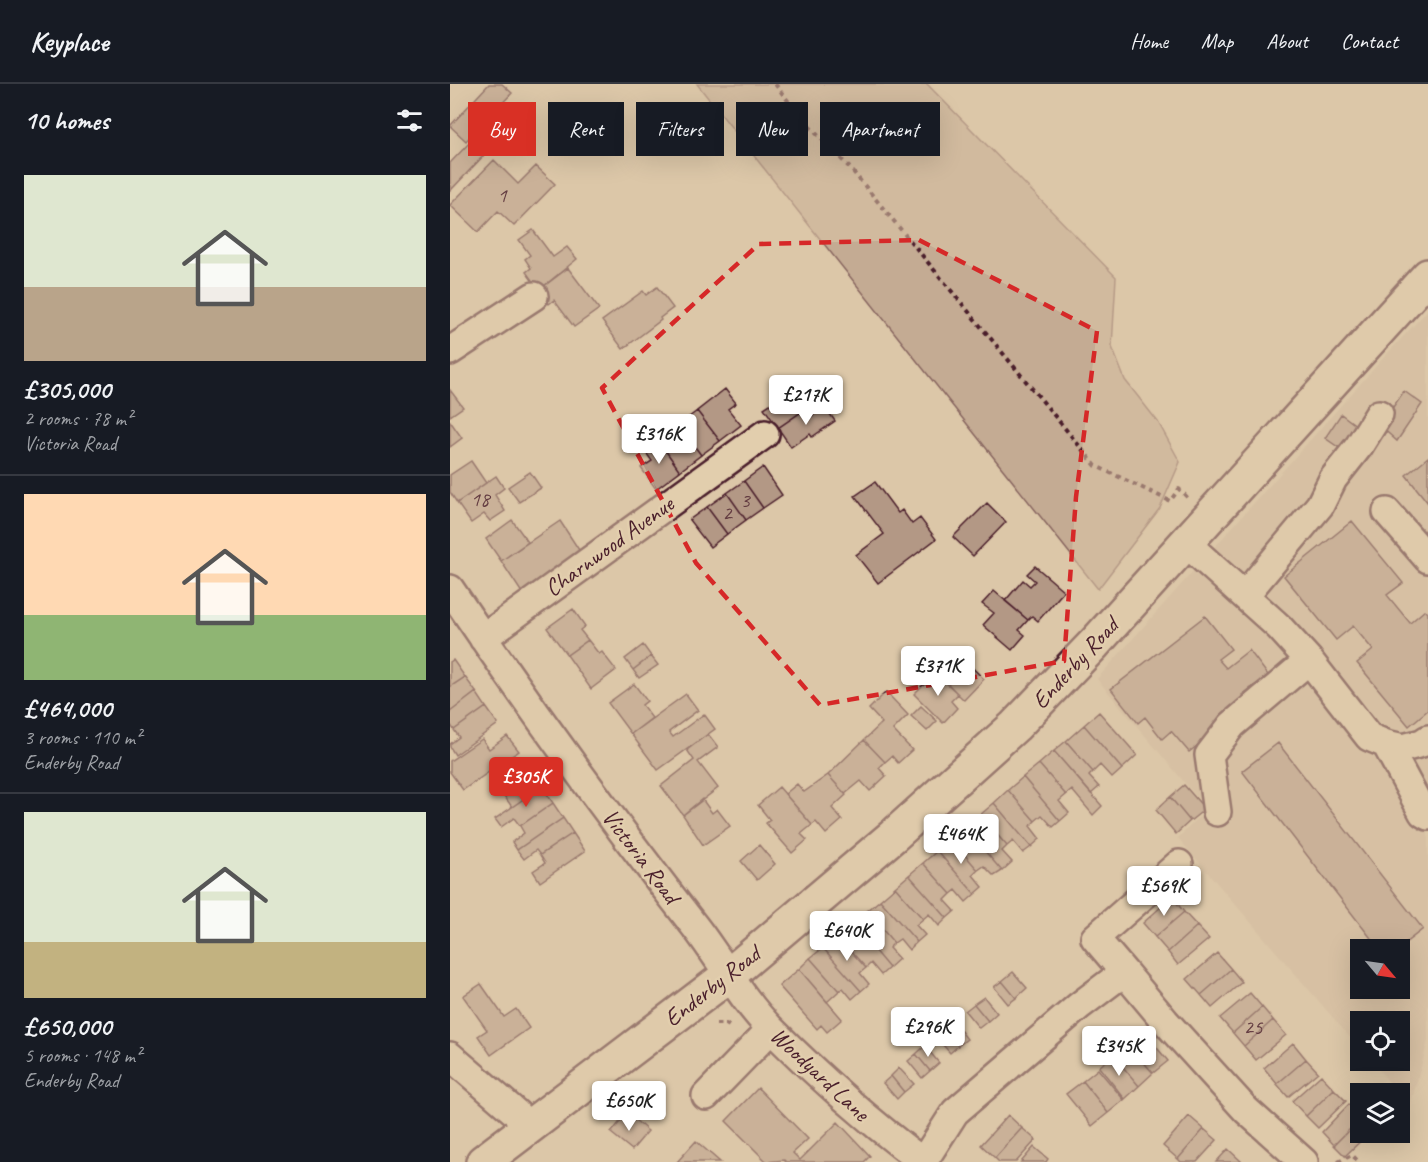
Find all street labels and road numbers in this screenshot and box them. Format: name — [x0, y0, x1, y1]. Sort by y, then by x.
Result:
street label: Charnwood Avenue — [539, 488, 681, 603]
street label: Enderby Road — [1025, 608, 1127, 715]
street label: Victoria Road — [596, 803, 689, 912]
street label: Enderby Road — [658, 937, 769, 1033]
street label: Woodyard Lane — [764, 1020, 878, 1129]

